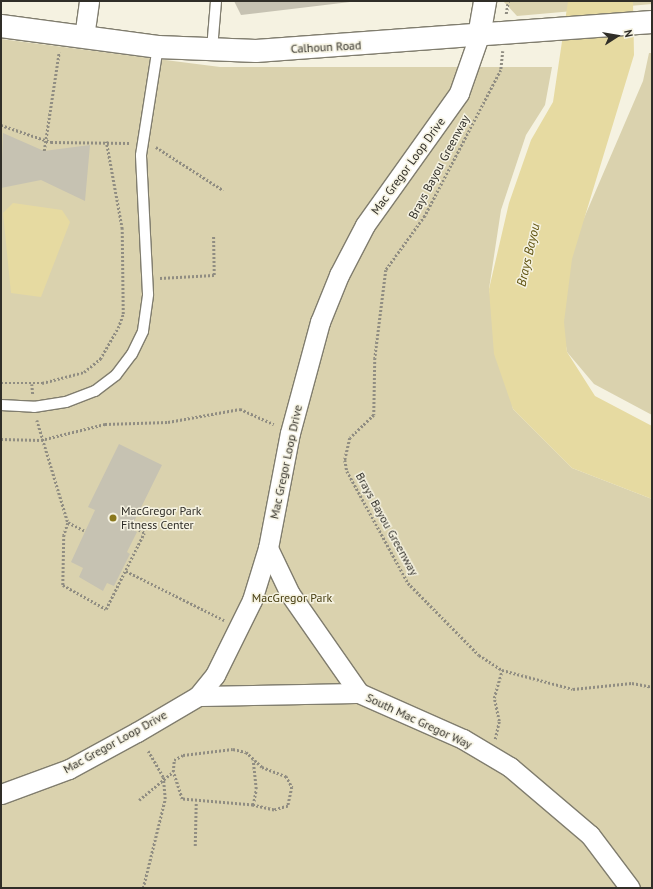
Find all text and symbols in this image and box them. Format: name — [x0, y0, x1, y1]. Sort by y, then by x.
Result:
north arrow — [597, 16, 637, 56]
text: N — [621, 29, 636, 38]
street label: Calhoun Road — [290, 38, 362, 56]
street label: Brays Bayou Greenway — [405, 112, 473, 222]
street label: Mac Gregor Loop Drive — [368, 115, 448, 217]
water label: Brays Bayou — [514, 222, 544, 288]
street label: Mac Gregor Loop Drive — [267, 403, 305, 521]
street label: Brays Bayou Greenway — [353, 470, 421, 578]
place label: MacGregor Park Fitness Center — [121, 504, 201, 532]
marker: MacGregor Park Fitness Center — [108, 513, 118, 523]
park label: MacGregor Park — [252, 591, 332, 605]
street label: South Mac Gregor Way — [364, 690, 474, 752]
street label: Mac Gregor Loop Drive — [61, 707, 169, 777]

